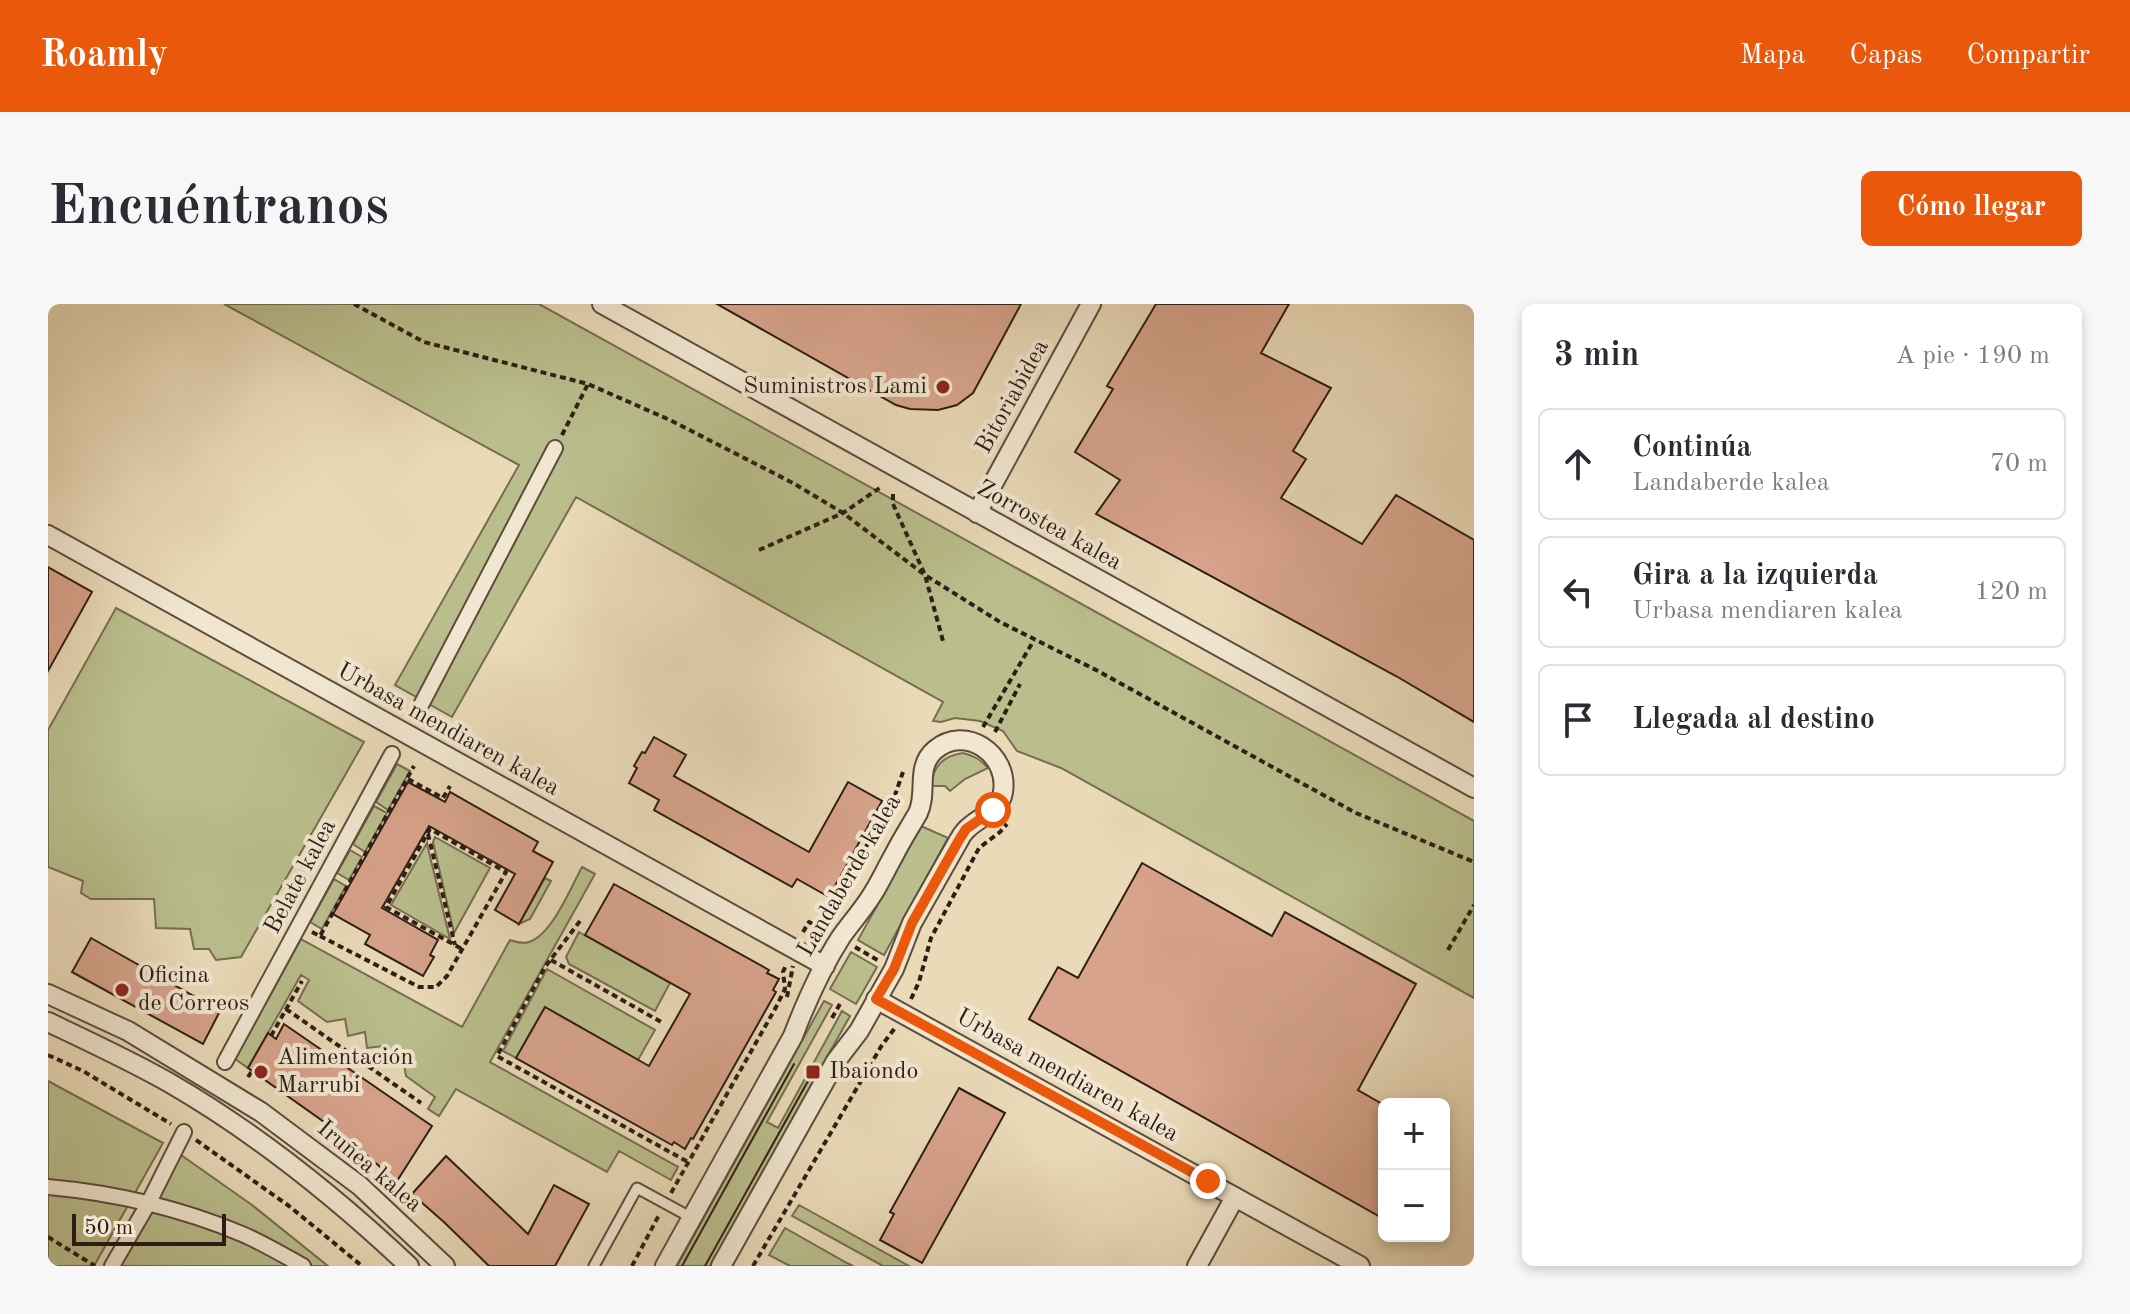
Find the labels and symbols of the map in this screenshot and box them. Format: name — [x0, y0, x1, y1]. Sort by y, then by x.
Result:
street label: Bitoriabidea — [972, 336, 1054, 458]
place label: Suministros Lami — [743, 375, 927, 399]
marker: Suministros Lami — [934, 378, 952, 396]
street label: Zorrostea kalea — [973, 476, 1125, 576]
street label: Urbasa mendiaren kalea — [333, 659, 563, 801]
street label: Landaberde kalea — [794, 791, 906, 961]
route start — [975, 792, 1011, 828]
street label: Belate kalea — [261, 816, 341, 938]
place label: Oficina de Correos — [138, 964, 249, 1016]
marker: Oficina de Correos — [113, 981, 131, 999]
street label: Urbasa mendiaren kalea — [952, 1005, 1182, 1147]
place label: Alimentación Marrubi — [277, 1046, 413, 1098]
place label: Ibaiondo — [829, 1060, 918, 1084]
marker: Alimentación Marrubi — [252, 1063, 270, 1081]
marker: Ibaiondo — [804, 1063, 822, 1081]
street label: Iruñea kalea — [312, 1117, 426, 1218]
route end — [1190, 1163, 1226, 1199]
scale bar — [72, 1210, 226, 1246]

